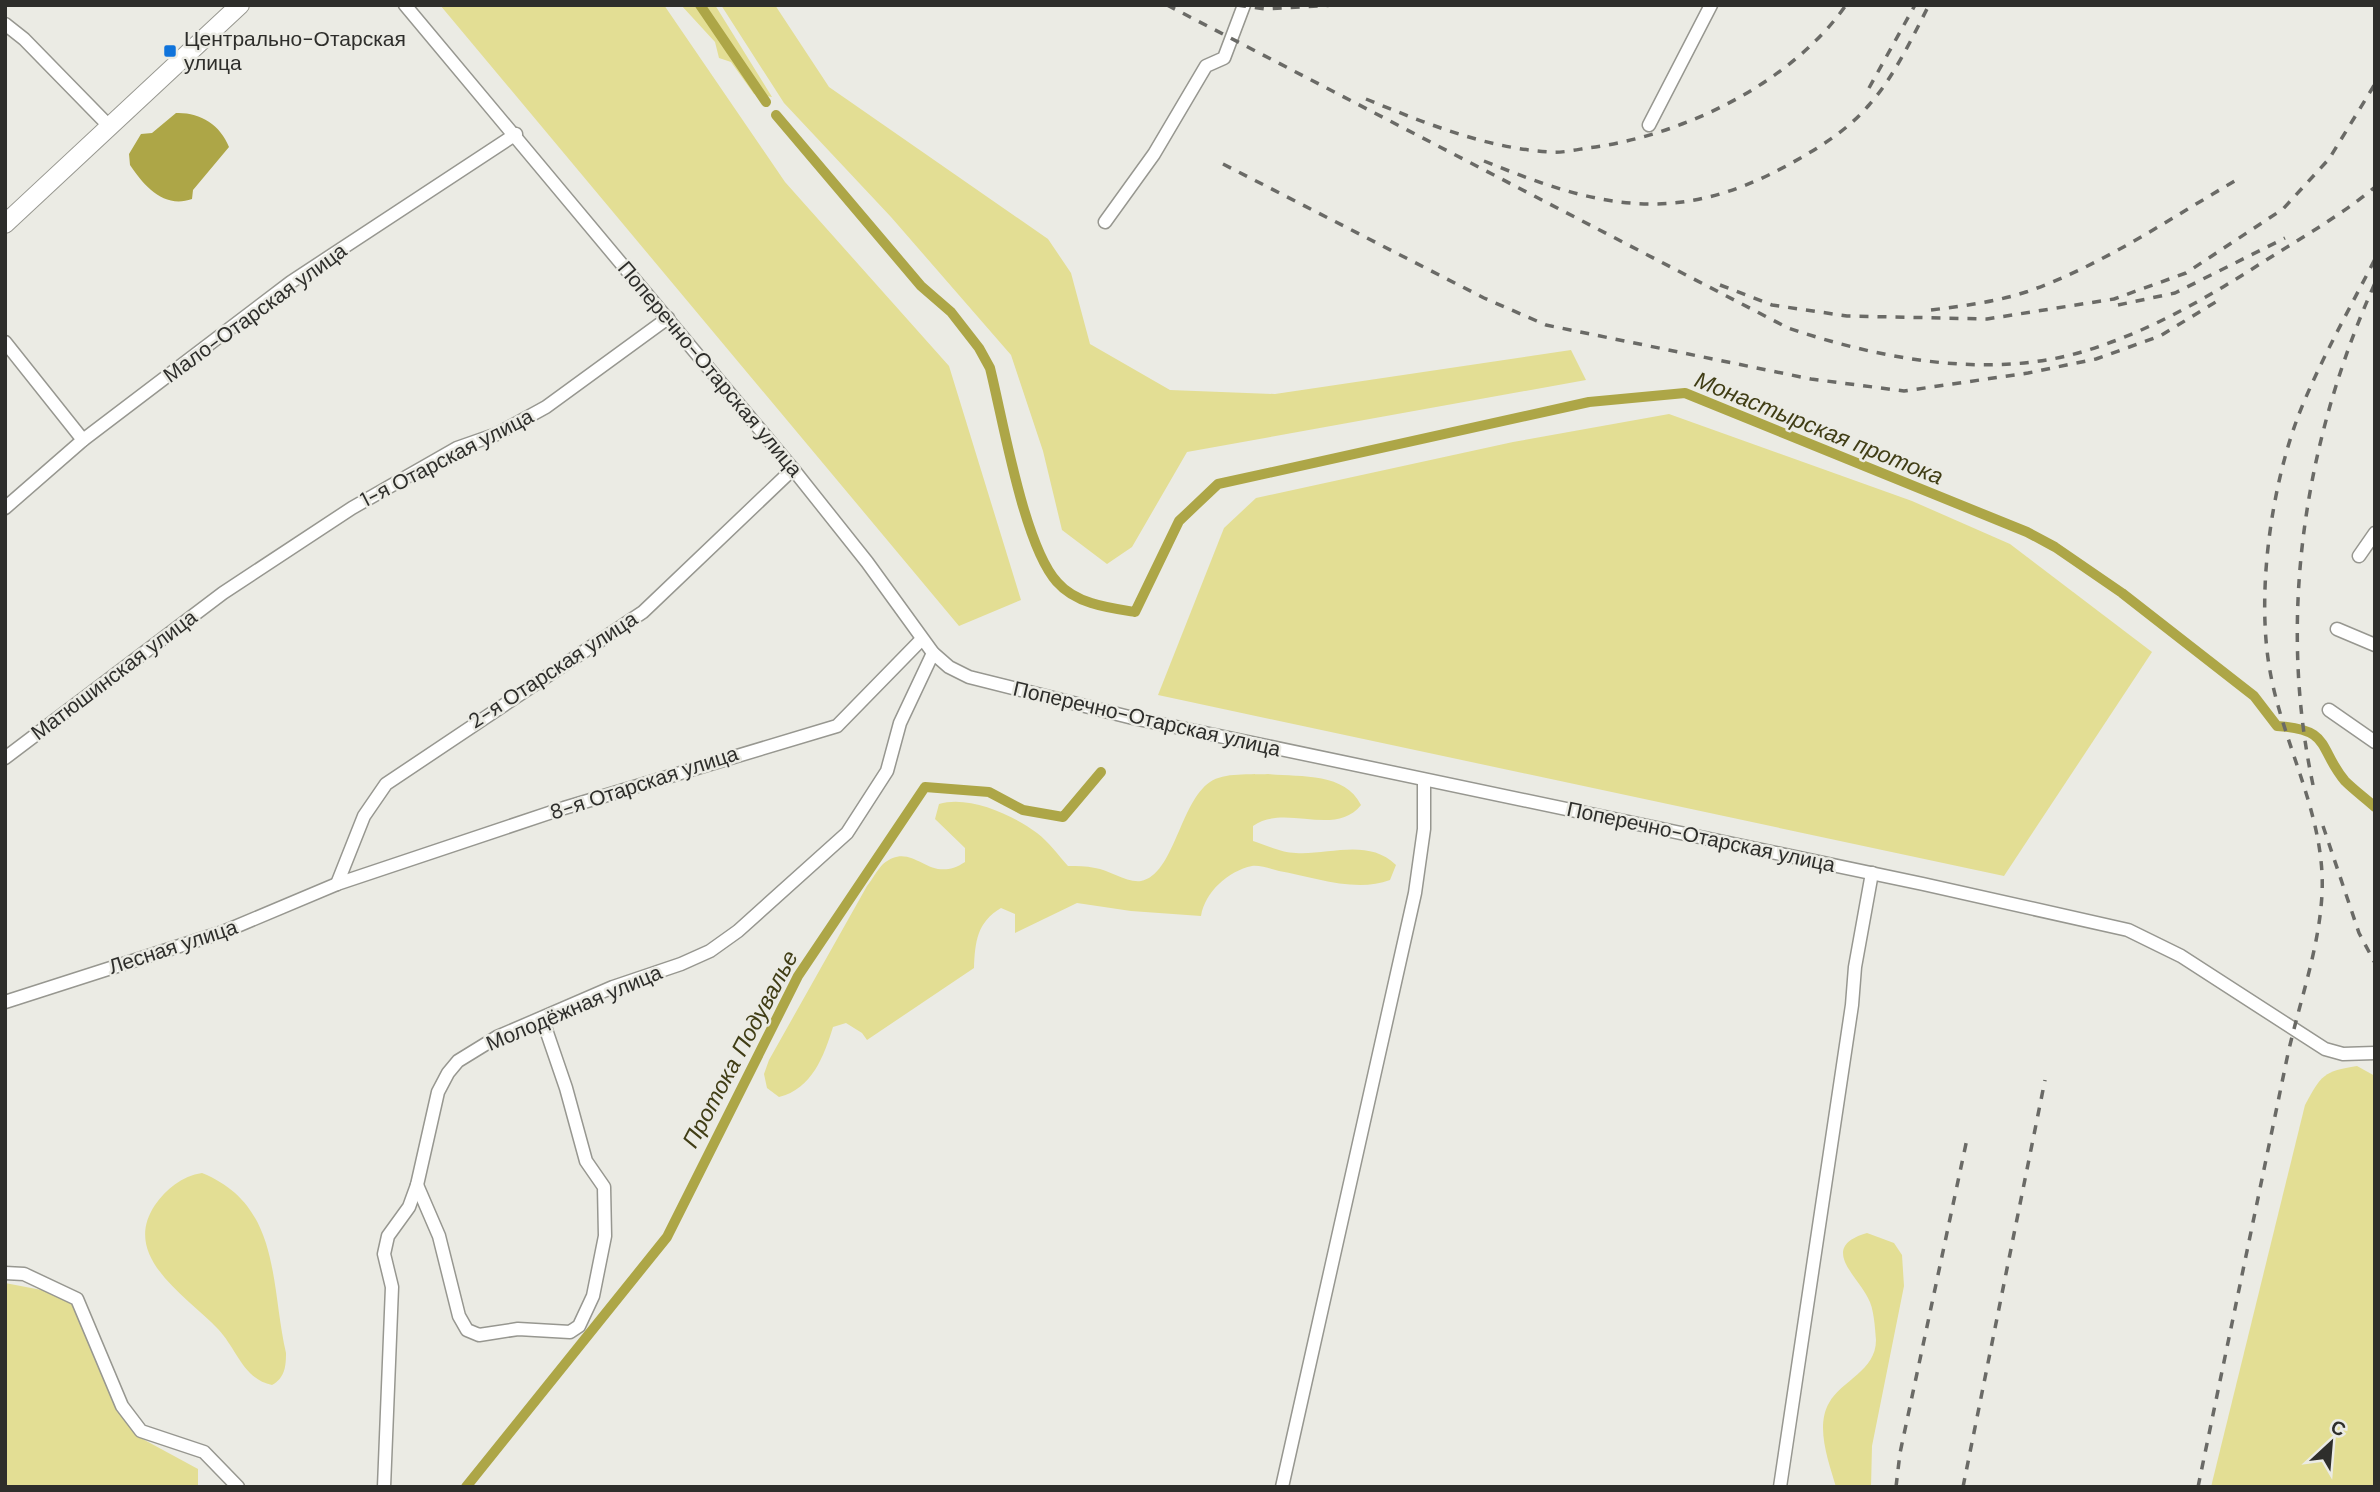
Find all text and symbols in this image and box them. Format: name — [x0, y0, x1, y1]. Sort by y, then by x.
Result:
place label: Центрально-Отарская улица — [184, 25, 406, 77]
marker: Центрально-Отарская улица — [162, 43, 178, 59]
street label: Мало-Отарская улица — [158, 237, 353, 389]
street label: Поперечно-Отарская улица — [611, 255, 809, 483]
water label: Монастырская протока — [1690, 364, 1948, 492]
street label: 1-я Отарская улица — [356, 402, 538, 514]
street label: Матюшинская улица — [25, 603, 203, 747]
street label: 2-я Отарская улица — [463, 605, 643, 735]
street label: Поперечно-Отарская улица — [1011, 675, 1284, 763]
street label: 8-я Отарская улица — [546, 739, 742, 827]
street label: Поперечно-Отарская улица — [1564, 795, 1838, 879]
street label: Лесная улица — [105, 913, 241, 981]
water label: Протока Подувалье — [675, 945, 805, 1153]
street label: Молодёжная улица — [482, 958, 667, 1058]
north arrow — [2296, 1408, 2366, 1478]
text: С — [2327, 1414, 2350, 1443]

